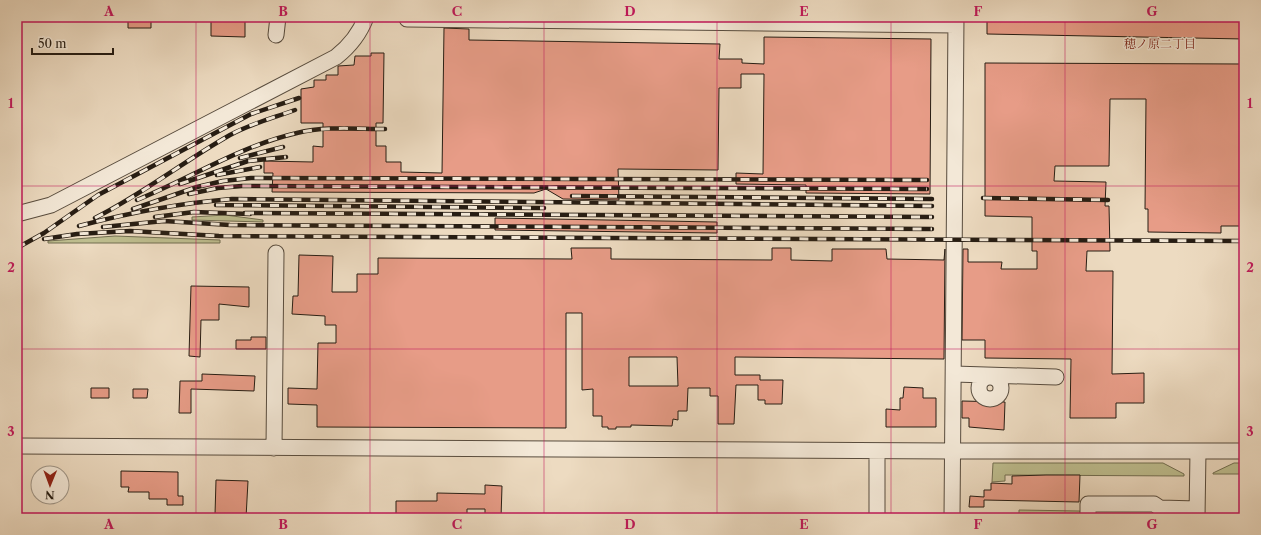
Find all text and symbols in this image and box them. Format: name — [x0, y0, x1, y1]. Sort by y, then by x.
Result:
text: A — [103, 3, 115, 19]
text: B — [278, 3, 288, 19]
text: C — [452, 3, 462, 19]
text: D — [624, 3, 636, 19]
text: E — [799, 3, 809, 19]
text: F — [974, 3, 983, 19]
text: G — [1146, 3, 1158, 19]
scale bar — [32, 30, 113, 56]
text: 50 m — [38, 36, 67, 51]
district label: 穂ノ原二丁目 — [1124, 36, 1196, 51]
text: 1 — [8, 95, 14, 111]
text: 1 — [1247, 95, 1253, 111]
text: 2 — [7, 259, 15, 275]
text: 2 — [1246, 259, 1254, 275]
text: 3 — [7, 423, 15, 439]
text: 3 — [1246, 423, 1254, 439]
north arrow — [30, 465, 70, 505]
text: N — [44, 488, 55, 502]
text: A — [103, 516, 115, 532]
text: B — [278, 516, 288, 532]
text: C — [452, 516, 462, 532]
text: D — [624, 516, 636, 532]
text: E — [799, 516, 809, 532]
text: F — [974, 516, 983, 532]
text: G — [1146, 516, 1158, 532]

